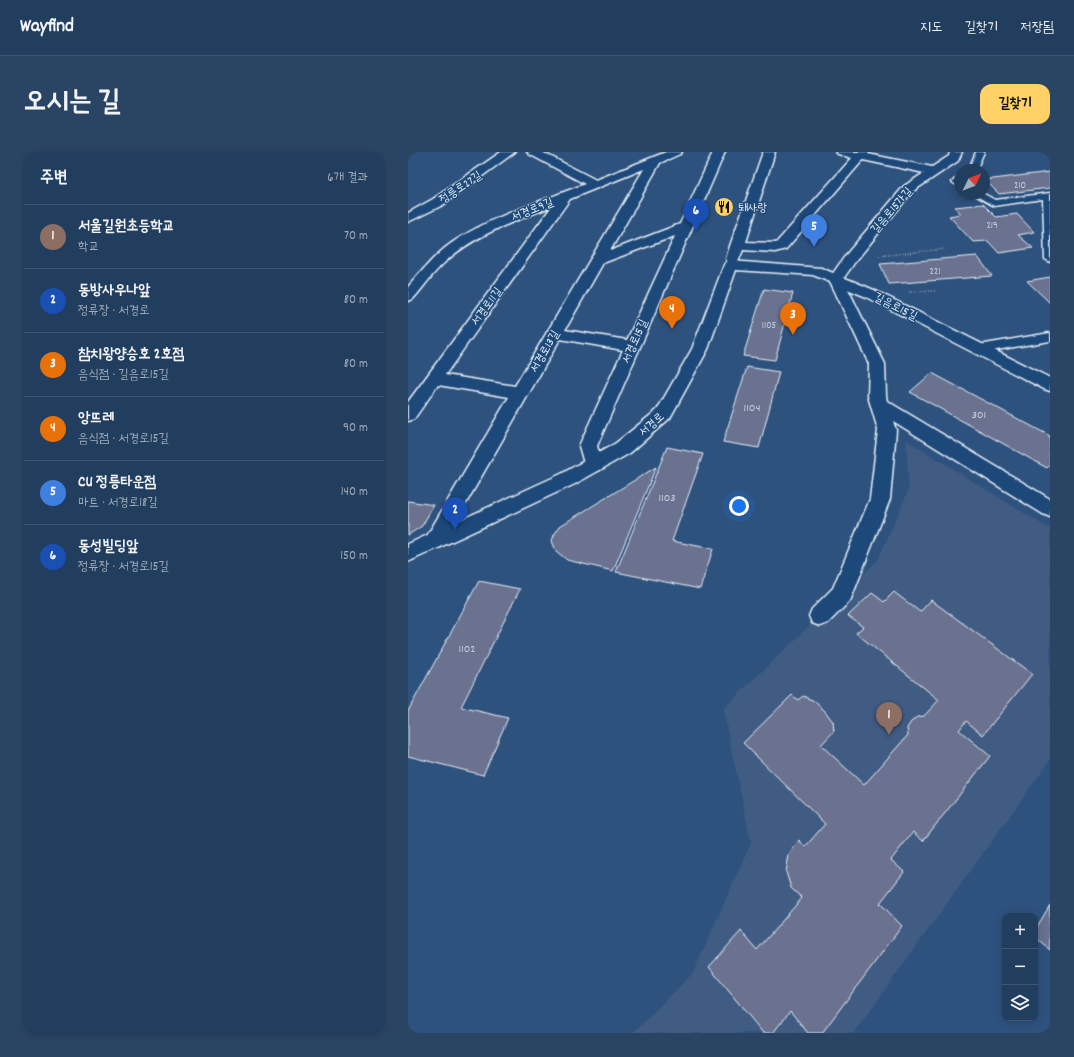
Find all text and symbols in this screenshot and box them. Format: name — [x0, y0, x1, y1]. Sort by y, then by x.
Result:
text: Wayfind — [20, 14, 74, 41]
text: 지도 — [920, 18, 942, 38]
text: 길찾기 — [964, 18, 998, 38]
text: 저장됨 — [1020, 18, 1054, 38]
text: 오시는 길 — [24, 84, 121, 124]
button: 길찾기 — [980, 84, 1050, 124]
north arrow — [954, 164, 990, 200]
text: 주변 — [40, 167, 67, 191]
street label: 정릉로27길 — [436, 167, 486, 209]
text: 6개 결과 — [327, 169, 368, 188]
house number: 210 — [1014, 179, 1026, 193]
street label: 길음로15가길 — [867, 184, 917, 238]
street label: 서경로9길 — [509, 194, 557, 227]
restaurant icon: 퇘사랑 — [713, 196, 735, 218]
pin: 6 — [683, 198, 709, 231]
place label: 퇘사랑 — [738, 200, 767, 217]
pin: 5 — [801, 214, 827, 247]
text: 서울길원초등학교 — [78, 216, 175, 238]
house number: 219 — [986, 219, 998, 233]
text: 1 — [52, 227, 54, 246]
text: 70 m — [344, 227, 368, 246]
text: 학교 — [78, 238, 99, 257]
house number: 221 — [930, 265, 940, 279]
text: 동방사우나앞 — [78, 280, 150, 302]
street label: 서경로11길 — [467, 284, 507, 330]
street label: 길음로15길 — [871, 289, 920, 326]
text: 2 — [50, 291, 56, 310]
text: 80 m — [344, 291, 368, 310]
pin: 4 — [659, 296, 685, 329]
text: 정류장 · 서경로 — [78, 302, 150, 321]
pin: 3 — [780, 302, 806, 335]
street label: 서경로15길 — [618, 316, 653, 366]
house number: 1105 — [762, 319, 777, 333]
street label: 서경로13길 — [526, 327, 564, 376]
text: 참치왕양승호 2호점 — [78, 344, 185, 366]
text: 3 — [50, 355, 56, 374]
text: 80 m — [344, 355, 368, 374]
text: 음식점 · 길음로15길 — [78, 366, 169, 385]
house number: 1104 — [744, 400, 760, 417]
house number: 301 — [972, 407, 986, 424]
text: 앙뜨레 — [78, 408, 114, 430]
street label: 서경로 — [635, 409, 668, 441]
text: 4 — [50, 419, 56, 438]
text: 90 m — [343, 419, 368, 438]
text: 음식점 · 서경로15길 — [78, 430, 169, 449]
text: CU 정릉타운점 — [78, 472, 156, 494]
text: 5 — [50, 483, 56, 502]
text: 140 m — [341, 483, 368, 502]
house number: 1103 — [658, 490, 676, 507]
text: 마트 · 서경로18길 — [78, 494, 158, 513]
your location — [729, 496, 749, 516]
pin: 2 — [442, 497, 468, 530]
text: 동성빌딩앞 — [78, 536, 138, 558]
text: 6 — [50, 547, 56, 566]
text: 150 m — [340, 547, 368, 566]
text: 정류장 · 서경로15길 — [78, 558, 169, 577]
house number: 1102 — [458, 641, 476, 658]
pin: 1 — [876, 702, 902, 735]
map controls — [1002, 913, 1038, 1021]
button: + — [1002, 913, 1038, 949]
button: − — [1002, 949, 1038, 985]
button: layers — [1002, 985, 1038, 1021]

